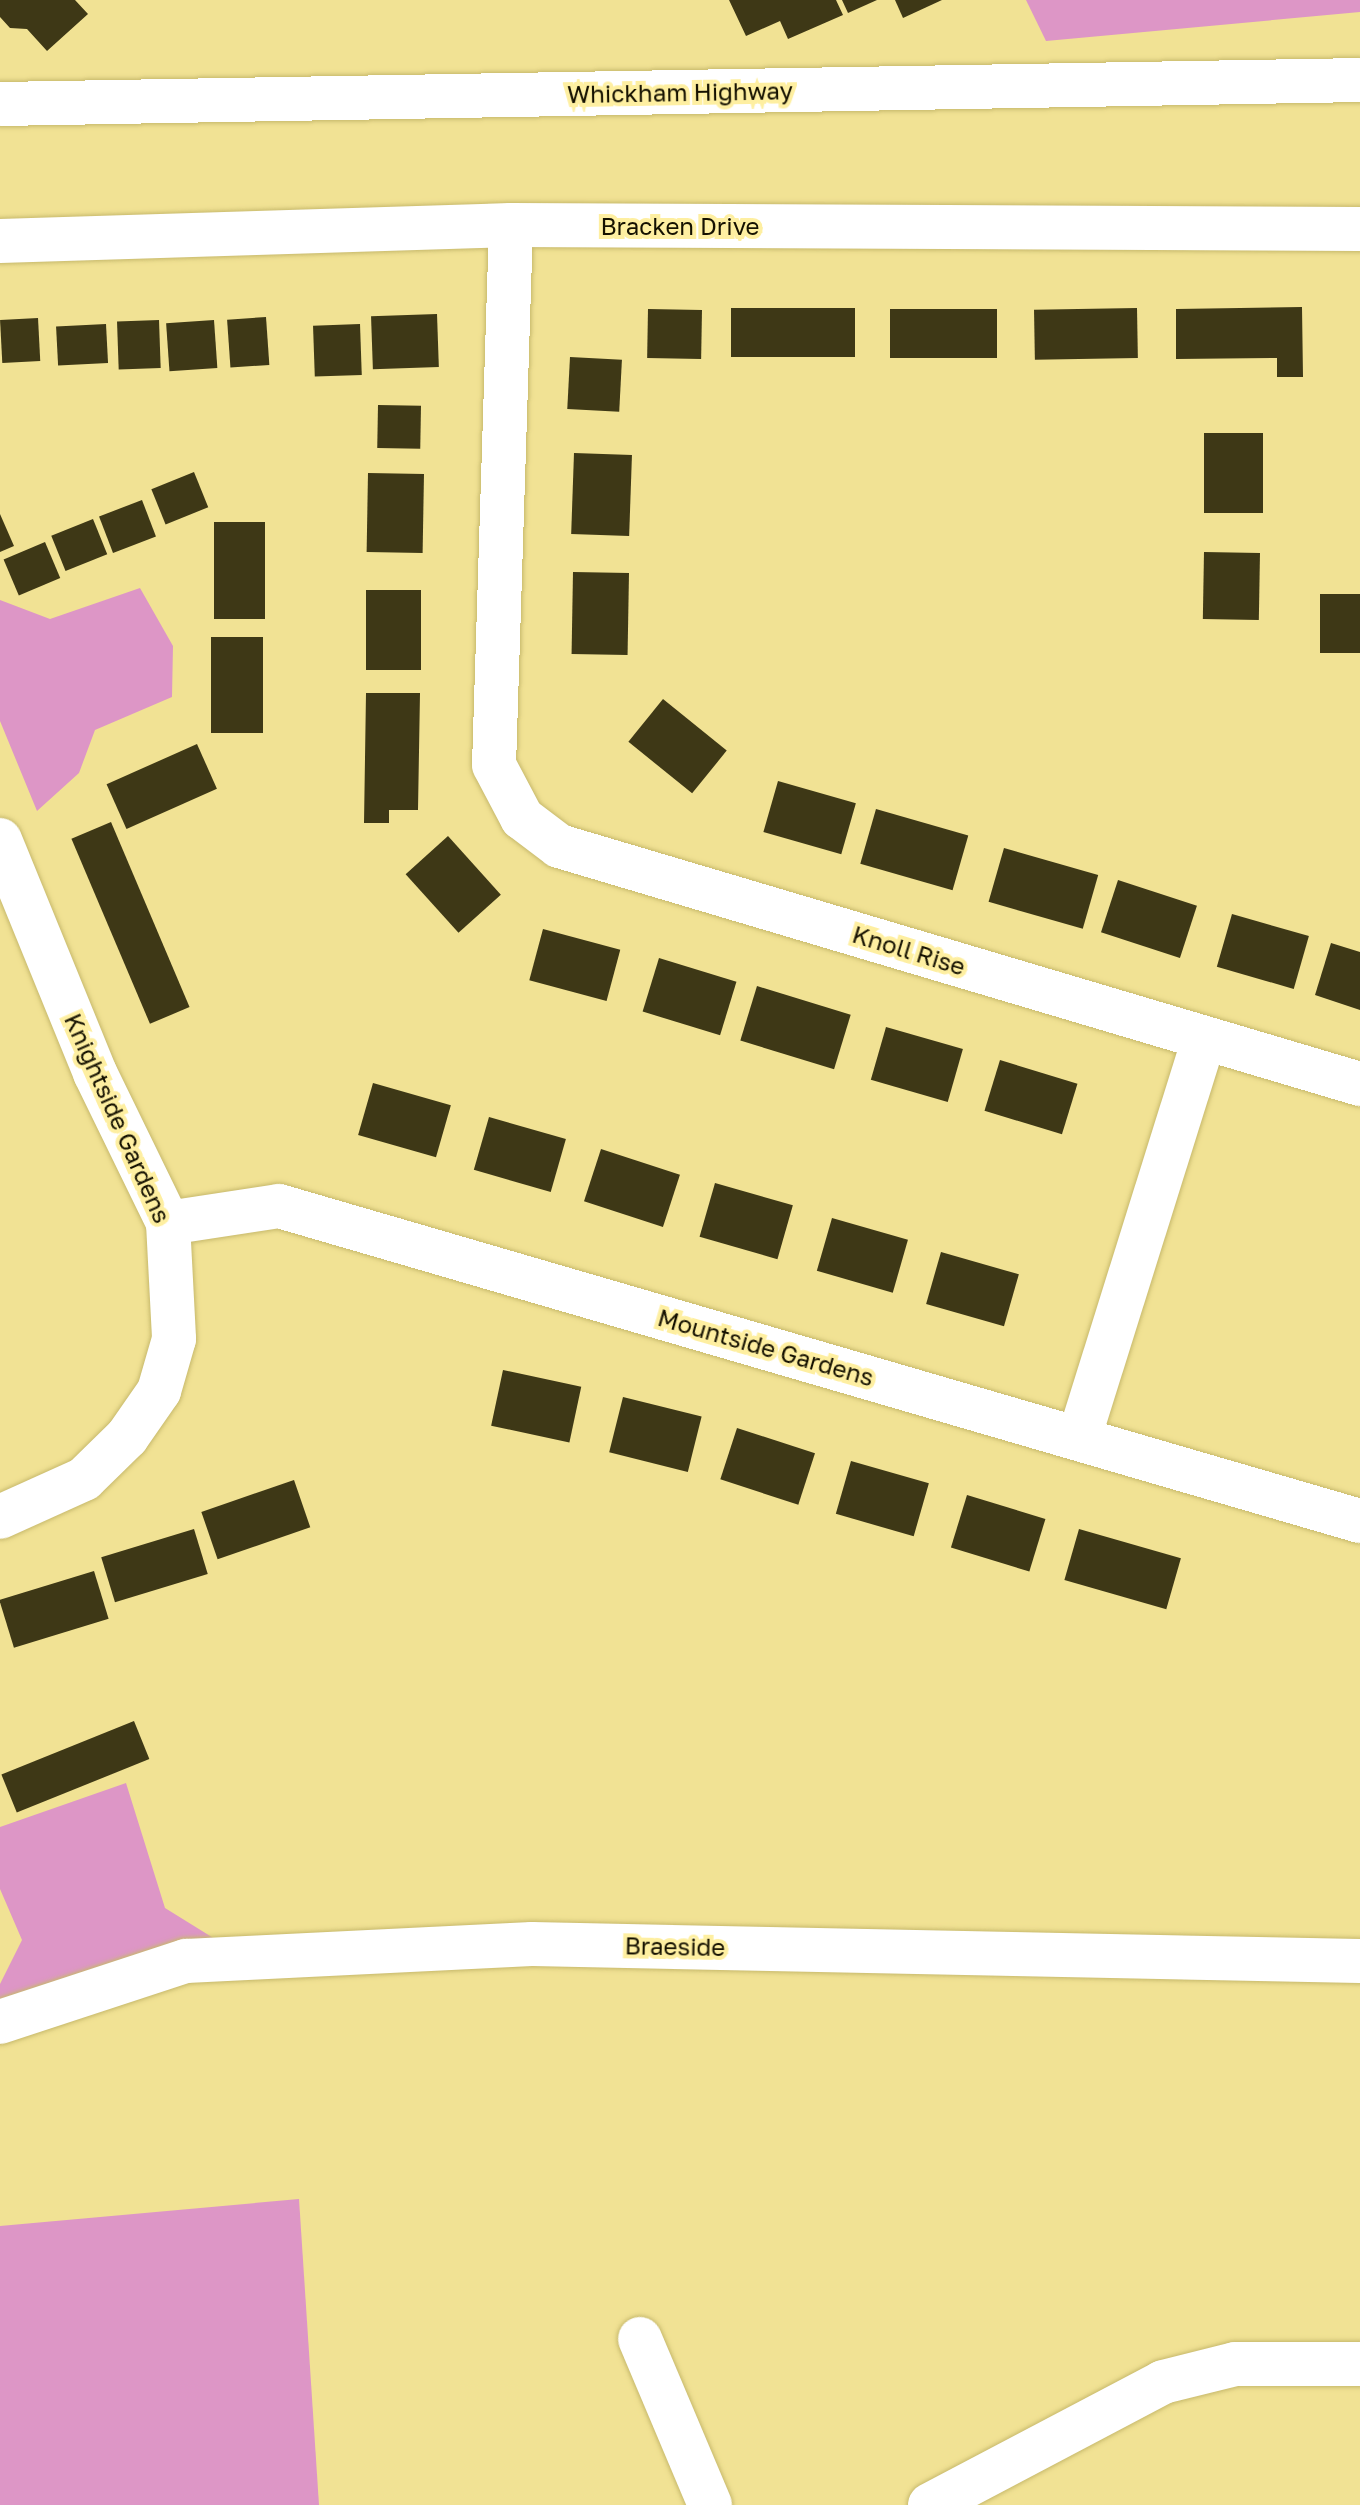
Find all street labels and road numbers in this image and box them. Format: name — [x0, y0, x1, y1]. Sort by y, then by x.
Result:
street label: Whickham Highway — [567, 76, 793, 108]
street label: Bracken Drive — [600, 212, 760, 240]
street label: Knoll Rise — [849, 919, 969, 981]
street label: Knightside Gardens — [59, 1009, 177, 1227]
street label: Mountside Gardens — [655, 1302, 877, 1392]
street label: Braeside — [625, 1931, 725, 1961]

